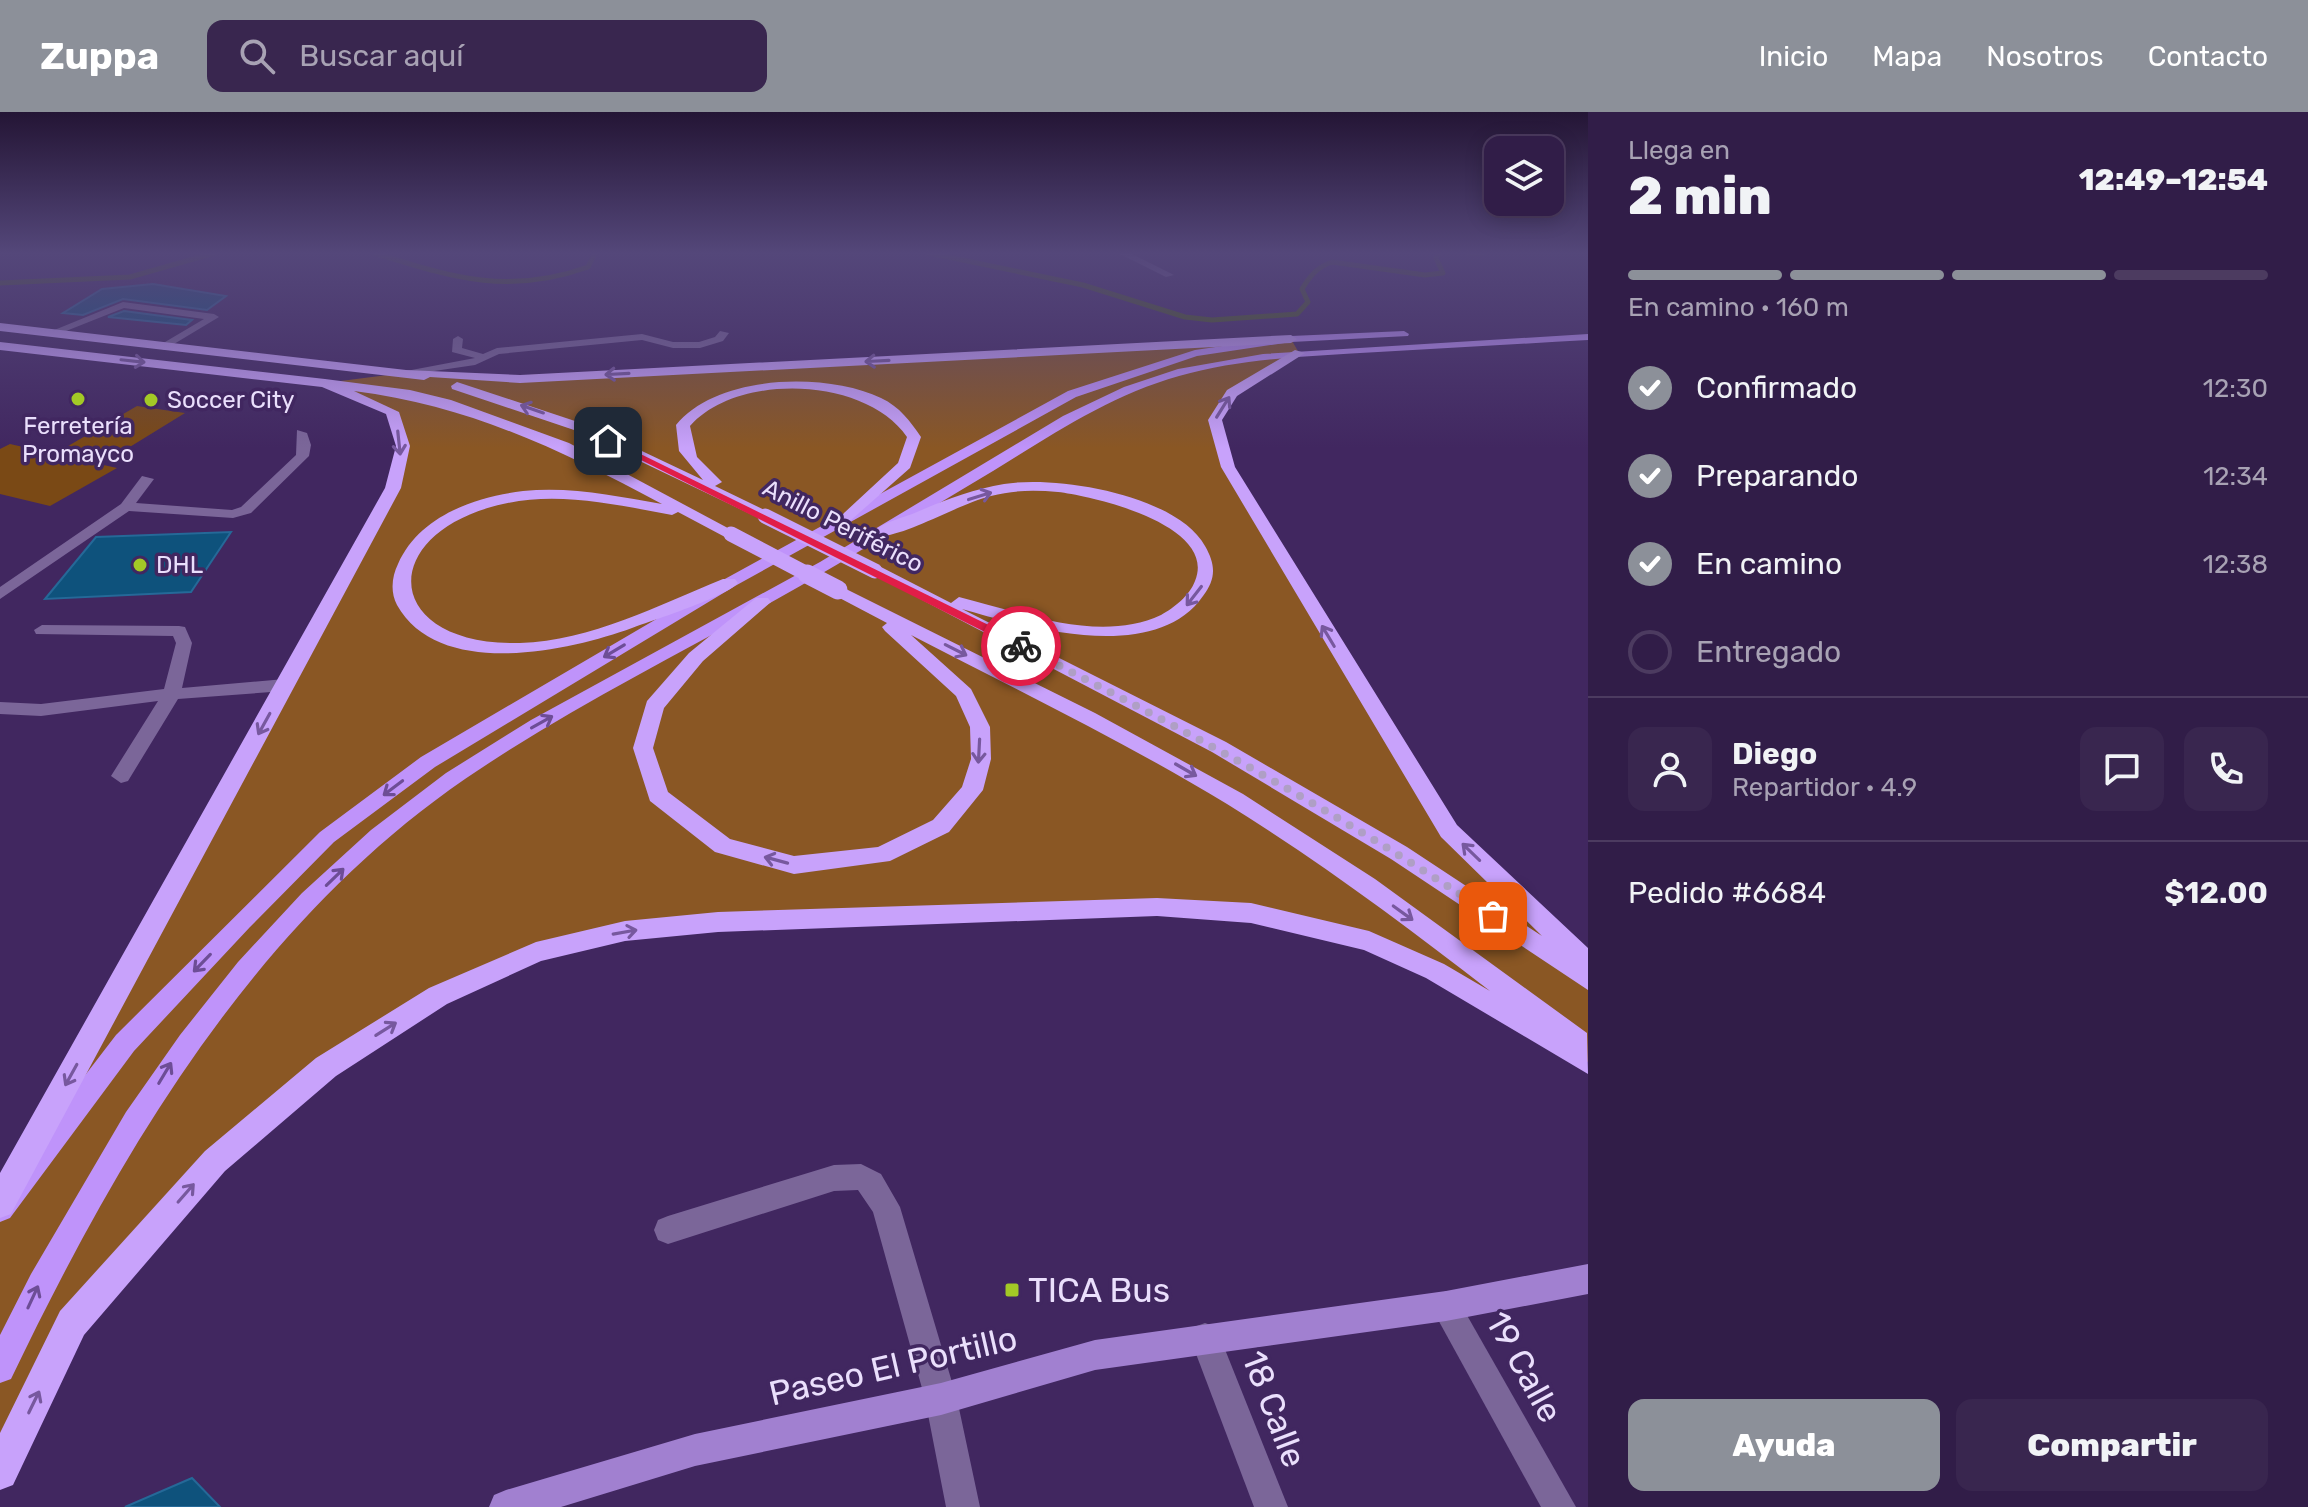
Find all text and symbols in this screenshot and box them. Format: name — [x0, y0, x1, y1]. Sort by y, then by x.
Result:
search box — [207, 20, 767, 92]
text: Zuppa — [40, 33, 159, 79]
icon: search — [235, 34, 279, 78]
text: Buscar aquí — [299, 38, 464, 74]
text: Inicio — [1759, 40, 1828, 73]
text: Mapa — [1872, 40, 1942, 73]
text: Nosotros — [1986, 40, 2104, 73]
text: Contacto — [2148, 40, 2268, 73]
text: Llega en — [1628, 135, 1730, 166]
map controls — [1484, 136, 1564, 216]
button: layers — [1484, 136, 1564, 216]
text: 12:49–12:54 — [2079, 162, 2268, 198]
text: 2 min — [1628, 165, 1772, 227]
text: En camino · 160 m — [1628, 292, 1849, 323]
one-way arrow — [864, 353, 891, 368]
one-way arrow — [120, 354, 145, 369]
icon: check — [1628, 366, 1672, 410]
one-way arrow — [604, 367, 631, 382]
text: Confirmado — [1696, 370, 1857, 406]
text: 12:30 — [2203, 373, 2268, 404]
place label: Soccer City — [167, 386, 295, 414]
marker: Ferretería Promayco — [69, 390, 87, 408]
marker: Soccer City — [142, 391, 160, 409]
one-way arrow — [1215, 397, 1232, 419]
one-way arrow — [520, 401, 545, 416]
pin — [574, 407, 642, 475]
place label: Ferretería Promayco — [22, 412, 134, 468]
icon: home — [586, 419, 630, 463]
one-way arrow — [392, 429, 407, 455]
icon: check — [1628, 454, 1672, 498]
text: Preparando — [1696, 458, 1859, 494]
text: 12:34 — [2203, 461, 2268, 492]
street label: Anillo Periférico — [758, 474, 928, 578]
one-way arrow — [967, 488, 993, 503]
icon: check — [1628, 542, 1672, 586]
text: En camino — [1696, 546, 1842, 582]
text: 12:38 — [2203, 549, 2268, 580]
place label: DHL — [156, 551, 204, 579]
marker: DHL — [131, 556, 149, 574]
one-way arrow — [1185, 585, 1203, 606]
courier — [981, 606, 1061, 686]
icon: bike — [999, 624, 1043, 668]
one-way arrow — [1320, 625, 1336, 648]
text: Entregado — [1696, 634, 1841, 670]
one-way arrow — [603, 643, 626, 659]
one-way arrow — [943, 643, 967, 659]
one-way arrow — [255, 712, 271, 735]
one-way arrow — [530, 713, 554, 729]
button: person — [1628, 727, 1712, 811]
button: chat — [2080, 727, 2164, 811]
button: phone — [2184, 727, 2268, 811]
text: Diego — [1732, 736, 1817, 772]
one-way arrow — [972, 737, 987, 764]
one-way arrow — [1174, 762, 1197, 778]
text: Repartidor · 4.9 — [1732, 772, 1917, 803]
one-way arrow — [383, 779, 404, 796]
one-way arrow — [1462, 843, 1481, 862]
one-way arrow — [763, 852, 789, 867]
one-way arrow — [325, 868, 345, 887]
text: Pedido #6684 — [1628, 875, 1826, 911]
text: $12.00 — [2164, 875, 2268, 911]
pin — [1459, 882, 1527, 950]
icon: bag — [1471, 894, 1515, 938]
one-way arrow — [1392, 904, 1413, 921]
one-way arrow — [612, 924, 637, 939]
one-way arrow — [192, 953, 211, 973]
one-way arrow — [374, 1021, 397, 1037]
one-way arrow — [63, 1062, 78, 1086]
one-way arrow — [157, 1062, 173, 1085]
one-way arrow — [177, 1184, 195, 1204]
place label: TICA Bus — [1028, 1270, 1170, 1311]
marker: TICA Bus — [1003, 1281, 1021, 1299]
one-way arrow — [26, 1285, 41, 1309]
street label: 19 Calle — [1477, 1305, 1571, 1429]
street label: Paseo El Portillo — [765, 1318, 1021, 1414]
street label: 18 Calle — [1233, 1345, 1315, 1473]
one-way arrow — [27, 1390, 42, 1414]
button: Ayuda — [1628, 1399, 1940, 1491]
button: Compartir — [1956, 1399, 2268, 1491]

